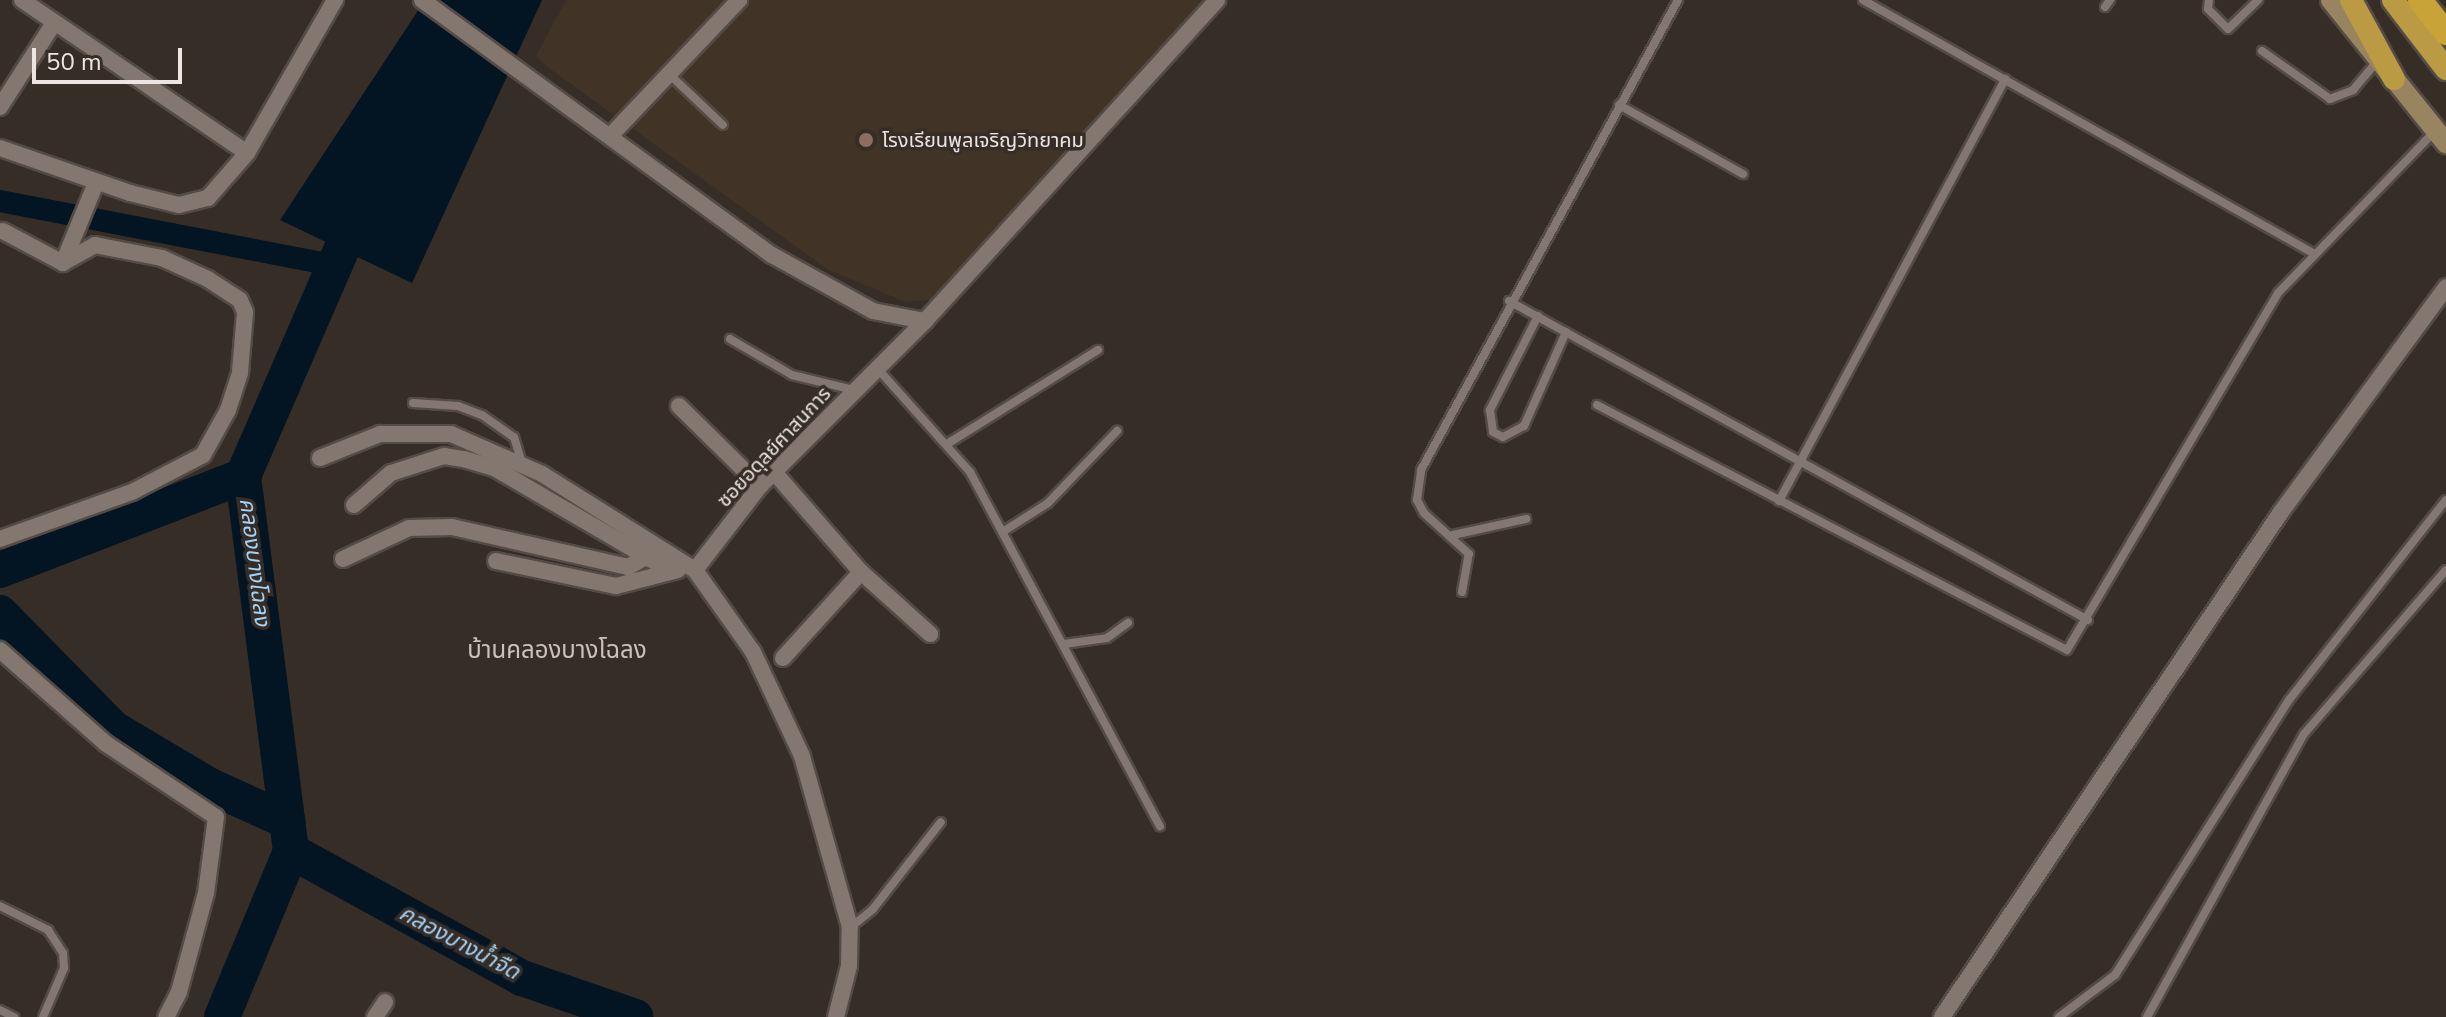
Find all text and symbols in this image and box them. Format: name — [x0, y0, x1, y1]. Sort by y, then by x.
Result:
scale bar — [36, 32, 186, 82]
text: 50 m — [46, 46, 102, 78]
place label: โรงเรียนพูลเจริญวิทยาคม — [882, 128, 1084, 152]
marker: โรงเรียนพูลเจริญวิทยาคม — [857, 131, 875, 149]
street label: ซอยอดุลย์ศาสนการ — [712, 382, 836, 512]
water label: คลองบางโฉลง — [233, 496, 275, 628]
district label: บ้านคลองบางโฉลง — [467, 637, 647, 665]
water label: คลองบางน้ำจืด — [394, 900, 524, 986]

